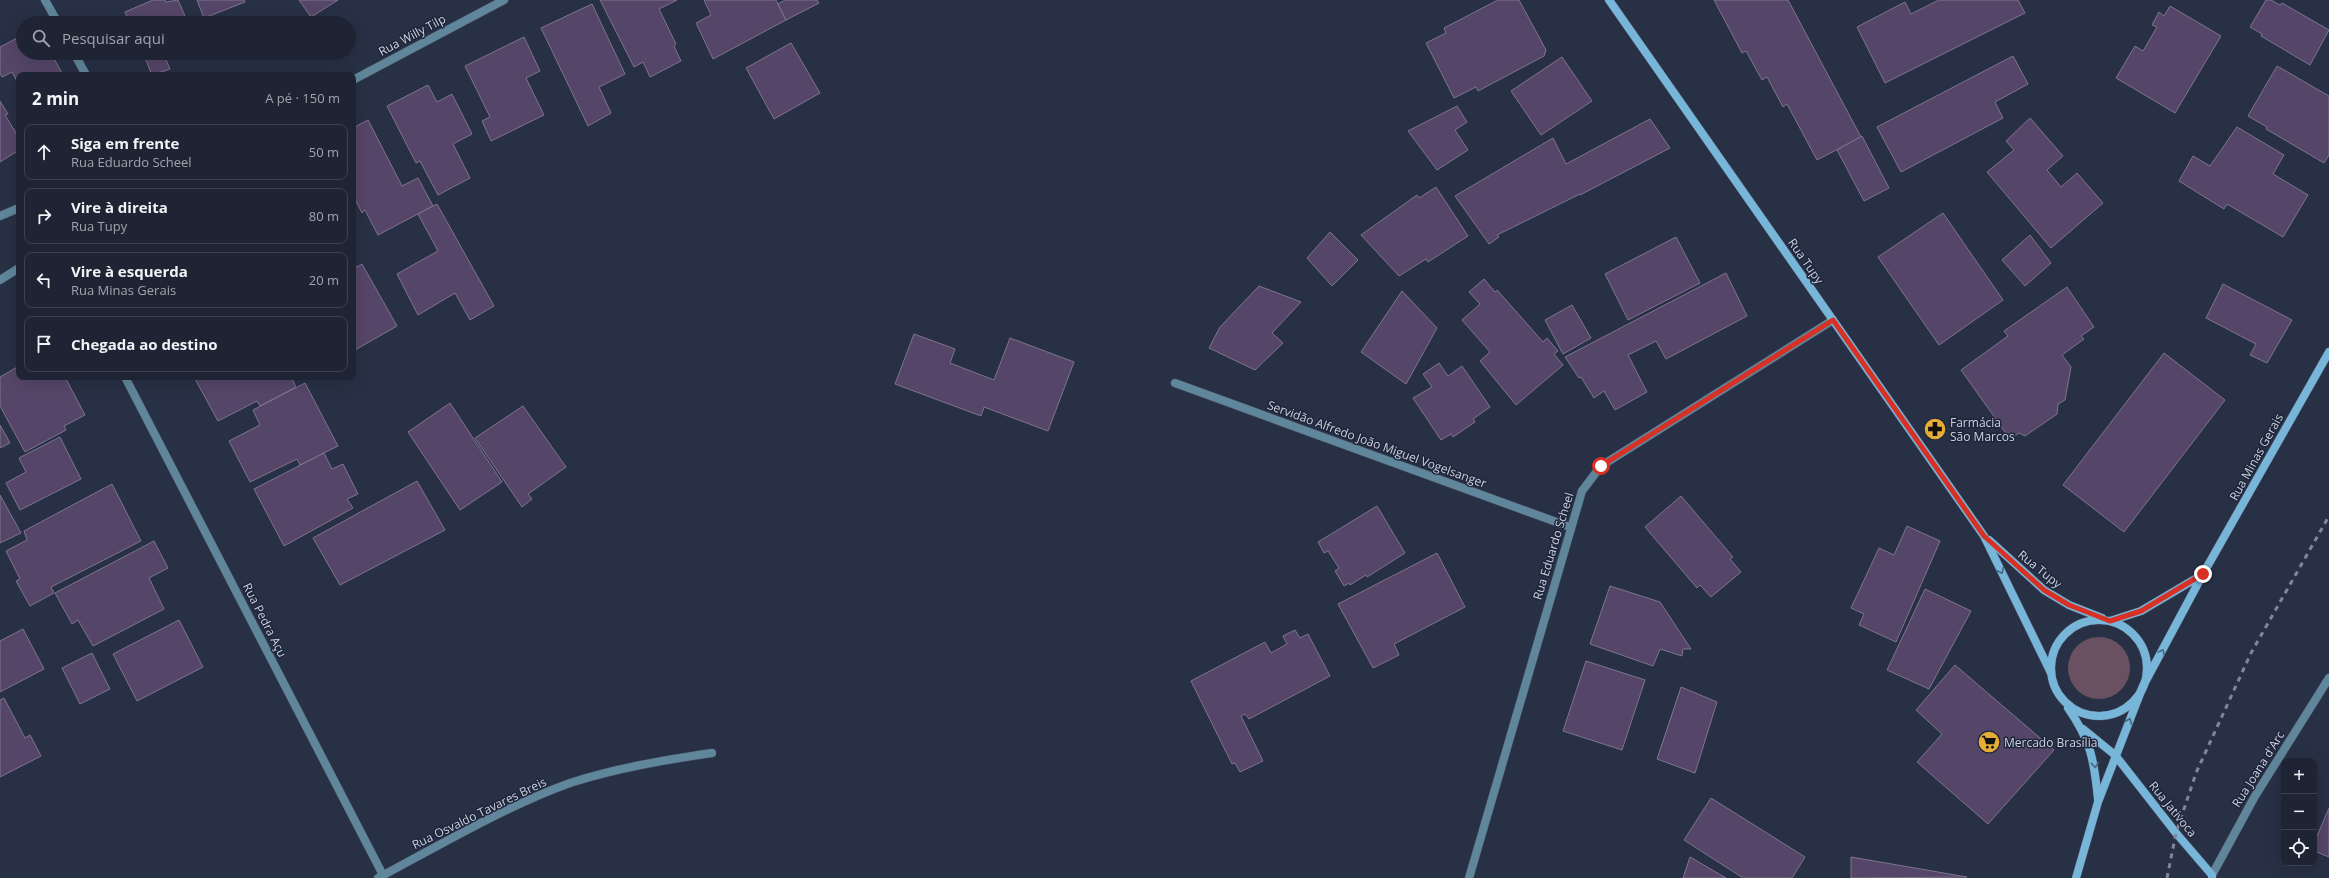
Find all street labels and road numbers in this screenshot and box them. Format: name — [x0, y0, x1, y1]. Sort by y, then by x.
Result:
street label: Rua Willy Tilp — [375, 10, 449, 60]
street label: Rua Tupy — [1784, 235, 1828, 288]
street label: Servidão Alfredo João Miguel Vogelsanger — [1265, 396, 1489, 492]
street label: Rua Minas Gerais — [2225, 410, 2287, 504]
street label: Rua Eduardo Scheel — [1529, 490, 1577, 602]
street label: Rua Tupy — [2014, 546, 2066, 593]
street label: Rua Pedra Açu — [239, 580, 291, 660]
street label: Rua Joana d'Arc — [2228, 727, 2288, 810]
street label: Rua Osvaldo Tavares Breis — [409, 773, 549, 853]
street label: Rua Jativoca — [2145, 777, 2201, 841]

